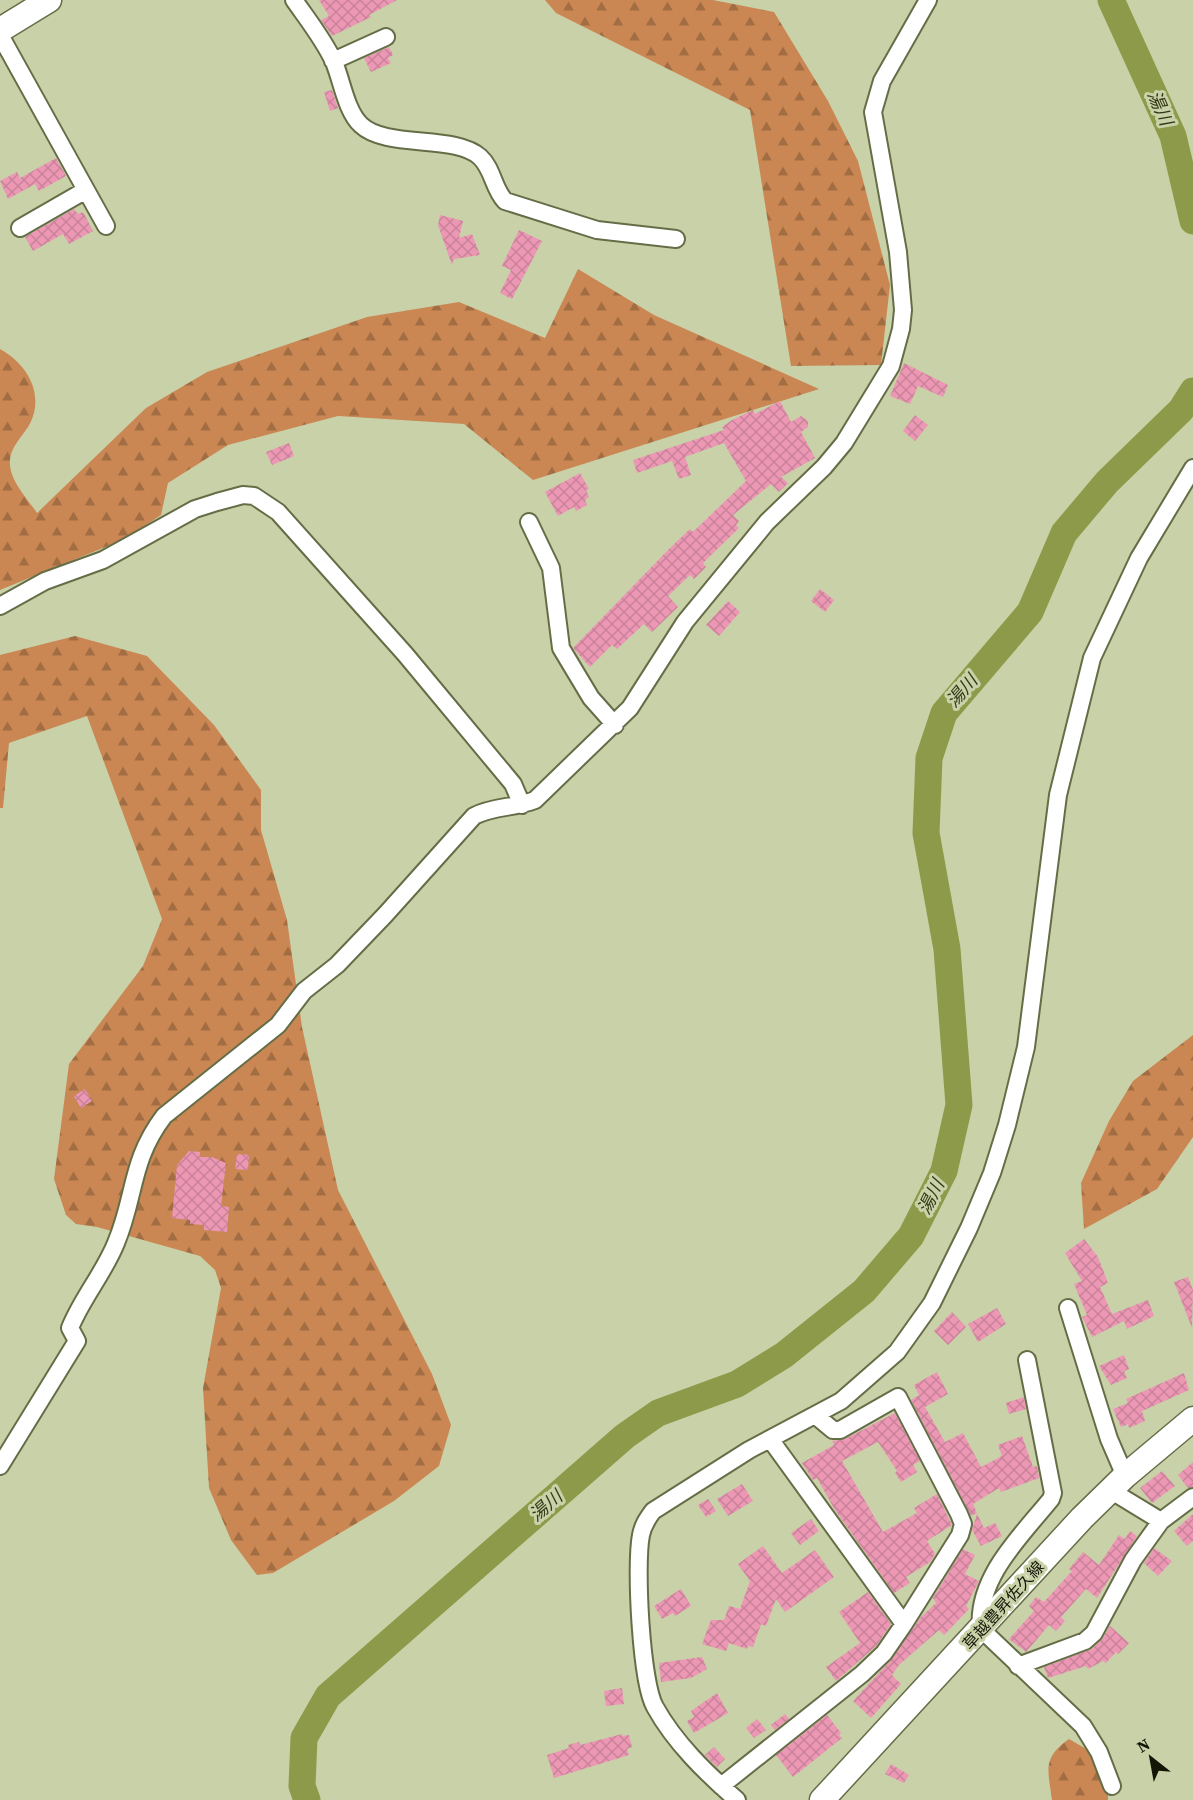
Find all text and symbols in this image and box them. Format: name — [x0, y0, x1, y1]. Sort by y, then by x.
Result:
water label: 湯川 — [1142, 86, 1180, 131]
water label: 湯川 — [940, 667, 984, 712]
water label: 湯川 — [911, 1173, 951, 1218]
water label: 湯川 — [524, 1483, 569, 1527]
street label: 草越豊昇佐久線 — [957, 1556, 1049, 1654]
north arrow — [1121, 1728, 1181, 1788]
text: N — [1133, 1733, 1154, 1758]

